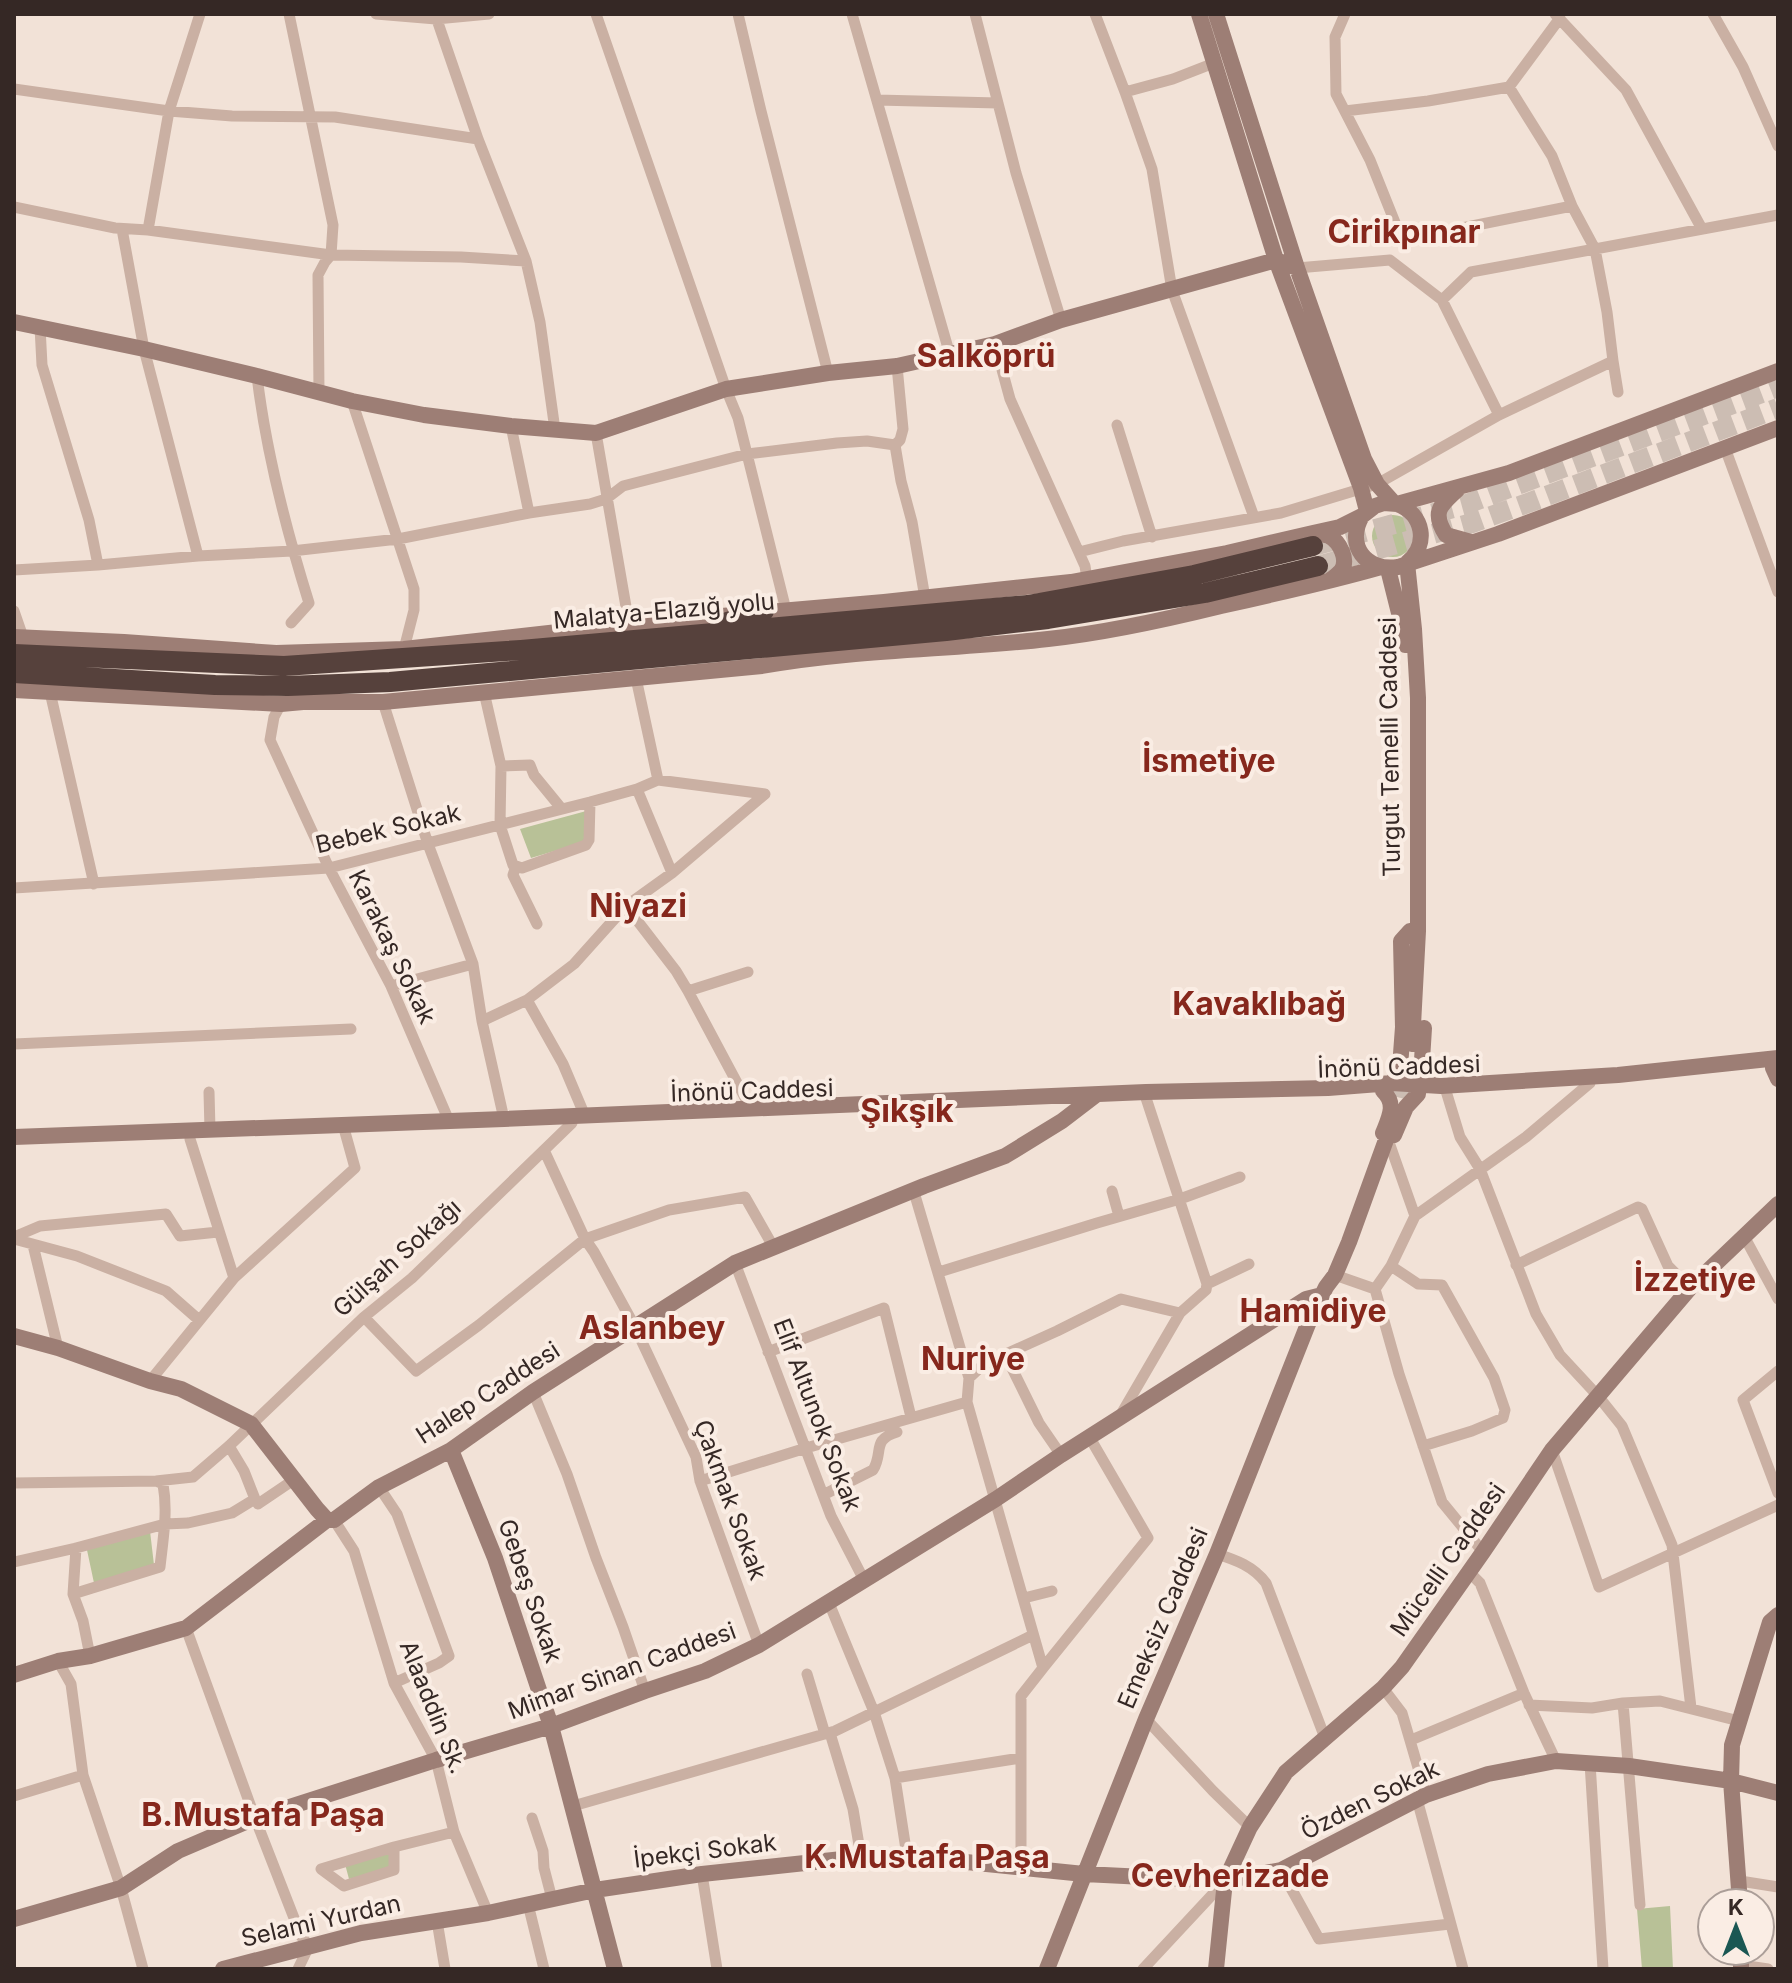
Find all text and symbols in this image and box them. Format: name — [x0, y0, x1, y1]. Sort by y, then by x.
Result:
district label: Cirikpınar — [1327, 212, 1481, 251]
district label: Salköprü — [917, 336, 1055, 375]
street label: Malatya-Elazığ yolu — [552, 586, 776, 635]
street label: Turgut Temelli Caddesi — [1373, 617, 1406, 877]
district label: İsmetiye — [1142, 741, 1276, 780]
street label: Bebek Sokak — [313, 798, 463, 859]
street label: Karakaş Sokak — [343, 865, 442, 1029]
district label: Niyazi — [589, 886, 687, 925]
district label: Kavaklıbağ — [1172, 984, 1346, 1023]
street label: İnönü Caddesi — [1317, 1049, 1481, 1084]
street label: İnönü Caddesi — [670, 1073, 834, 1108]
district label: Şıkşık — [860, 1091, 954, 1130]
street label: Gülşah Sokağı — [327, 1193, 467, 1323]
district label: İzzetiye — [1634, 1260, 1756, 1299]
district label: Hamidiye — [1240, 1291, 1386, 1330]
district label: Aslanbey — [579, 1308, 725, 1347]
street label: Elif Altunok Sokak — [767, 1314, 868, 1516]
street label: Halep Caddesi — [410, 1335, 565, 1450]
district label: Nuriye — [921, 1339, 1025, 1378]
street label: Çakmak Sokak — [688, 1416, 773, 1584]
street label: Mücelli Caddesi — [1384, 1477, 1511, 1642]
street label: Gebeş Sokak — [492, 1515, 569, 1666]
street label: Emeksiz Caddesi — [1111, 1523, 1214, 1713]
street label: Mimar Sinan Caddesi — [504, 1616, 740, 1725]
street label: Alaaddin Sk. — [394, 1636, 473, 1778]
street label: Özden Sokak — [1296, 1754, 1444, 1846]
district label: B.Mustafa Paşa — [141, 1795, 385, 1834]
street label: İpekçi Sokak — [632, 1827, 778, 1874]
district label: K.Mustafa Paşa — [804, 1837, 1050, 1876]
district label: Cevherizade — [1131, 1856, 1329, 1895]
north arrow — [1696, 1887, 1776, 1967]
street label: Selami Yurdan — [238, 1888, 403, 1953]
text: K — [1728, 1894, 1744, 1920]

